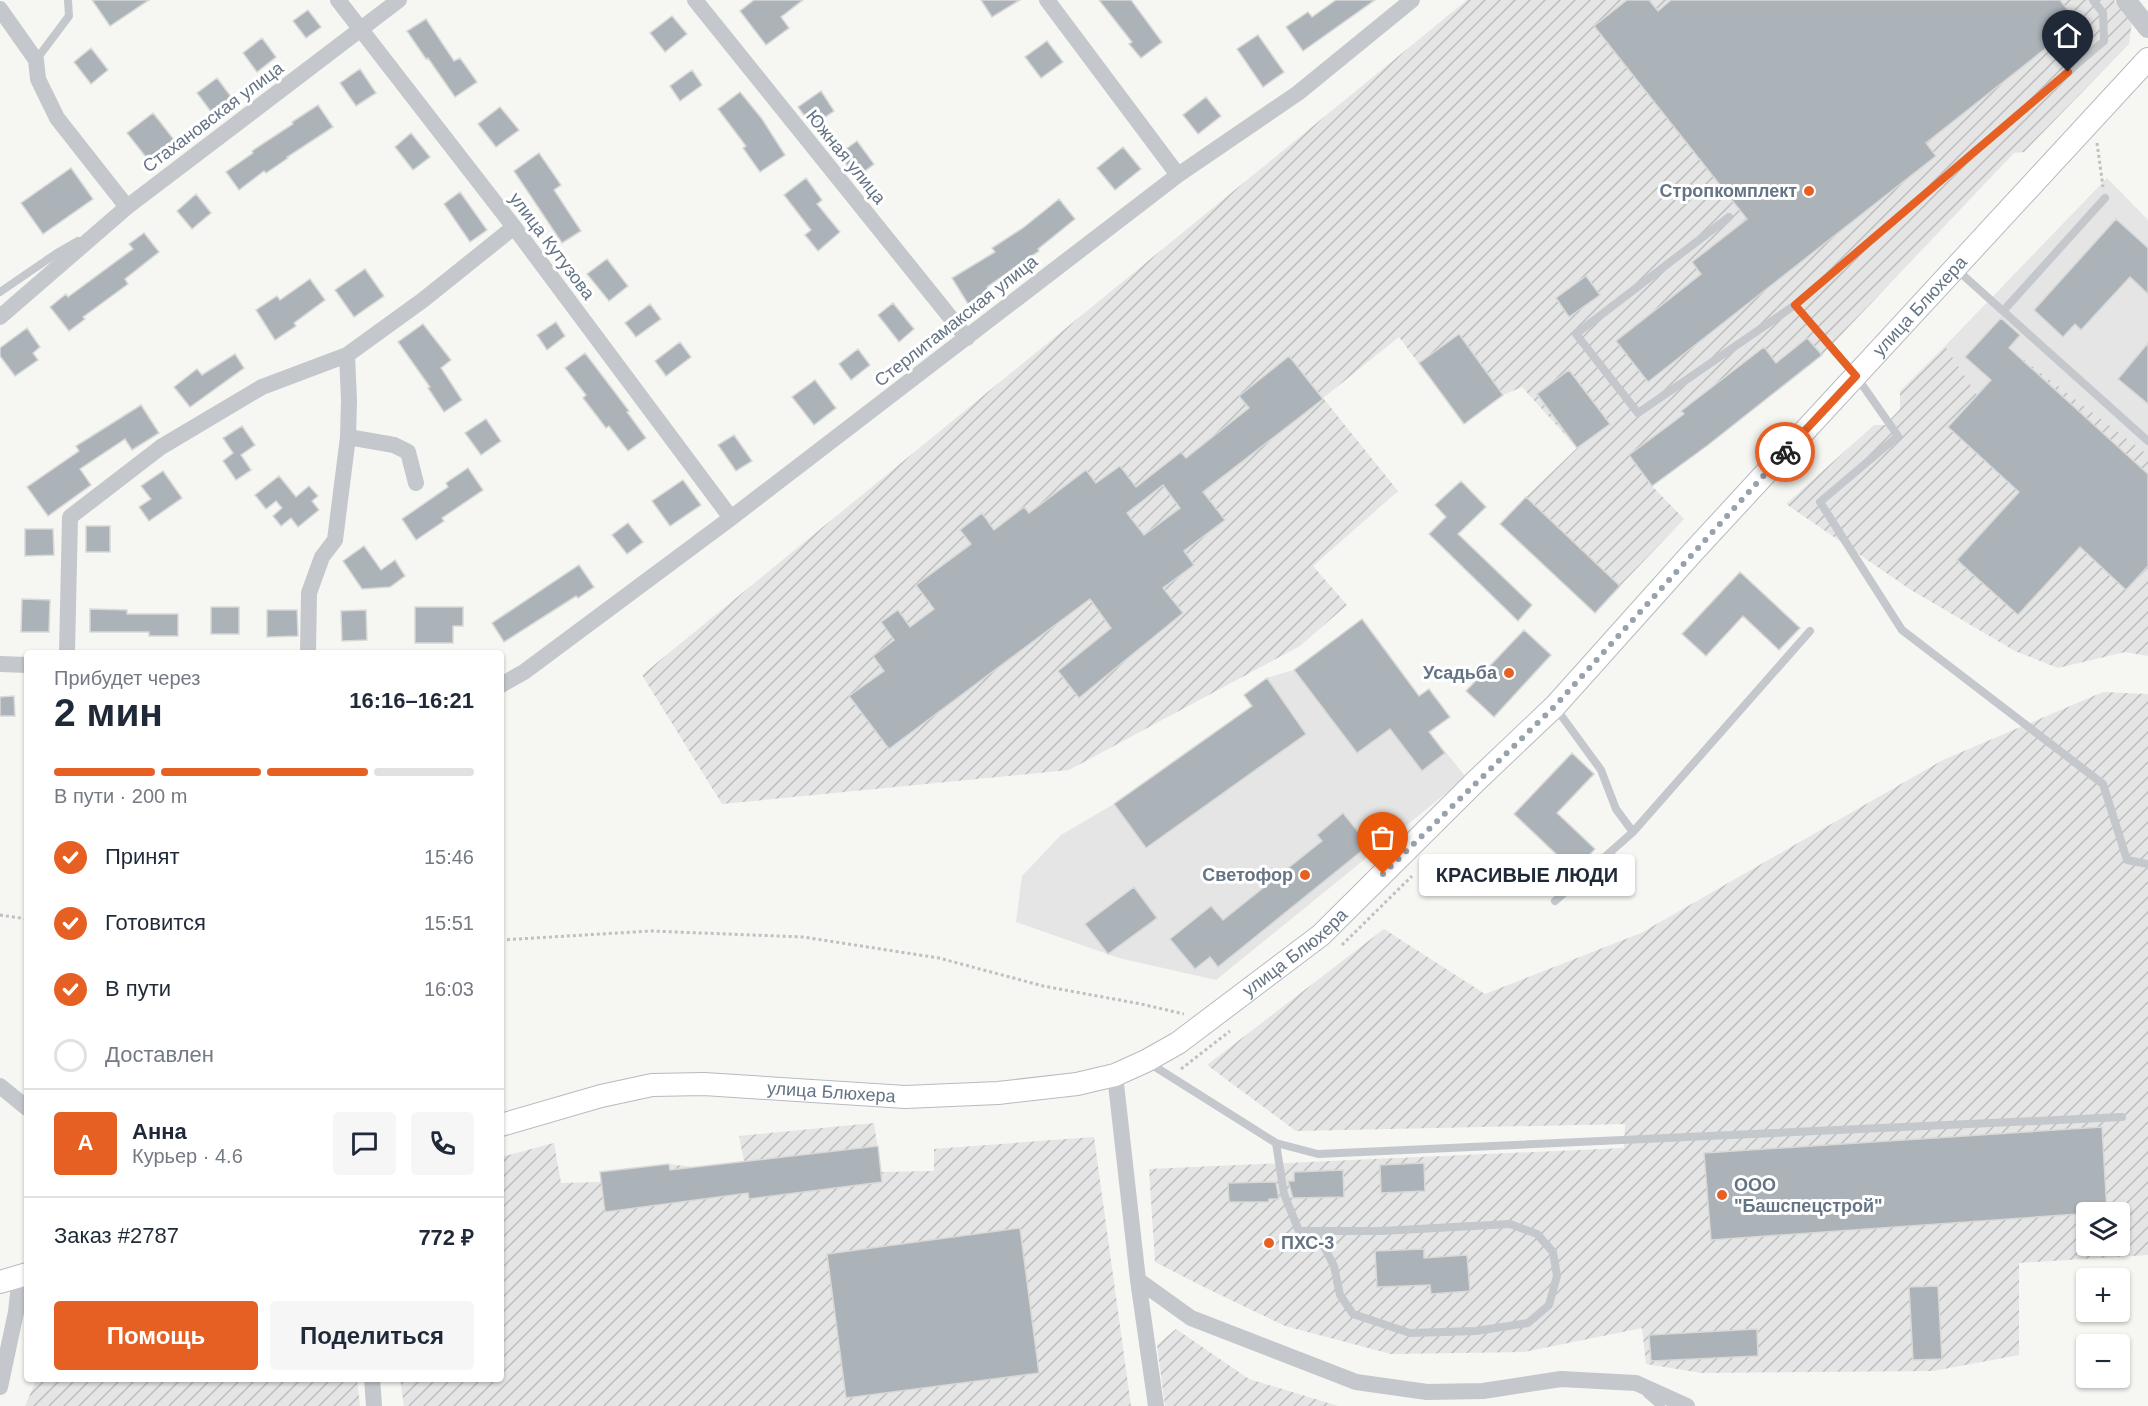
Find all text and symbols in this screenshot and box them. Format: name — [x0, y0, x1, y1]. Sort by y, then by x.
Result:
pin — [2042, 10, 2093, 72]
icon: home — [2051, 19, 2084, 52]
street label: Стахановская улица — [139, 57, 288, 176]
street label: Южная улица — [802, 106, 890, 209]
place label: Стропкомплект — [1660, 181, 1797, 201]
marker: Стропкомплект — [1802, 184, 1816, 198]
street label: улица Кутузова — [505, 189, 599, 304]
street label: Стерлитамакская улица — [871, 251, 1042, 391]
street label: улица Блюхера — [1869, 251, 1972, 360]
courier — [1755, 422, 1815, 482]
icon: bike — [1769, 436, 1802, 469]
place label: Усадьба — [1423, 663, 1498, 683]
marker: Усадьба — [1502, 666, 1516, 680]
text: Прибудет через — [54, 667, 200, 689]
text: 16:16–16:21 — [349, 688, 474, 713]
text: 2 мин — [54, 691, 163, 734]
text: В пути · 200 m — [54, 785, 187, 807]
pin — [1357, 812, 1408, 874]
icon: bag — [1366, 821, 1399, 854]
icon: check — [54, 841, 87, 874]
text: Принят — [105, 844, 179, 869]
text: 15:46 — [424, 846, 474, 868]
callout: КРАСИВЫЕ ЛЮДИ — [1419, 853, 1635, 895]
text: КРАСИВЫЕ ЛЮДИ — [1436, 864, 1618, 886]
place label: Светофор — [1202, 865, 1293, 885]
marker: Светофор — [1298, 868, 1312, 882]
street label: улица Блюхера — [1239, 904, 1352, 1001]
icon: check — [54, 907, 87, 940]
text: Готовится — [105, 910, 206, 935]
text: 15:51 — [424, 912, 474, 934]
icon: check — [54, 973, 87, 1006]
text: В пути — [105, 976, 171, 1001]
text: 16:03 — [424, 978, 474, 1000]
text: Доставлен — [105, 1042, 214, 1067]
street label: улица Блюхера — [766, 1078, 897, 1106]
button: chat — [333, 1112, 396, 1175]
button: phone — [411, 1112, 474, 1175]
text: Анна — [132, 1119, 187, 1144]
text: А — [78, 1130, 93, 1155]
text: Курьер · 4.6 — [132, 1145, 243, 1167]
place label: ООО "Башспецстрой" — [1734, 1175, 1883, 1216]
marker: ООО "Башспецстрой" — [1715, 1188, 1729, 1202]
map controls — [2076, 1202, 2130, 1388]
button: layers — [2076, 1202, 2130, 1256]
text: Заказ #2787 — [54, 1223, 179, 1248]
text: 772 ₽ — [418, 1225, 474, 1250]
place label: ПХС-3 — [1281, 1233, 1334, 1253]
marker: ПХС-3 — [1262, 1236, 1276, 1250]
button: + — [2076, 1268, 2130, 1322]
button: Помощь — [54, 1301, 258, 1370]
button: Поделиться — [270, 1301, 474, 1370]
button: − — [2076, 1334, 2130, 1388]

